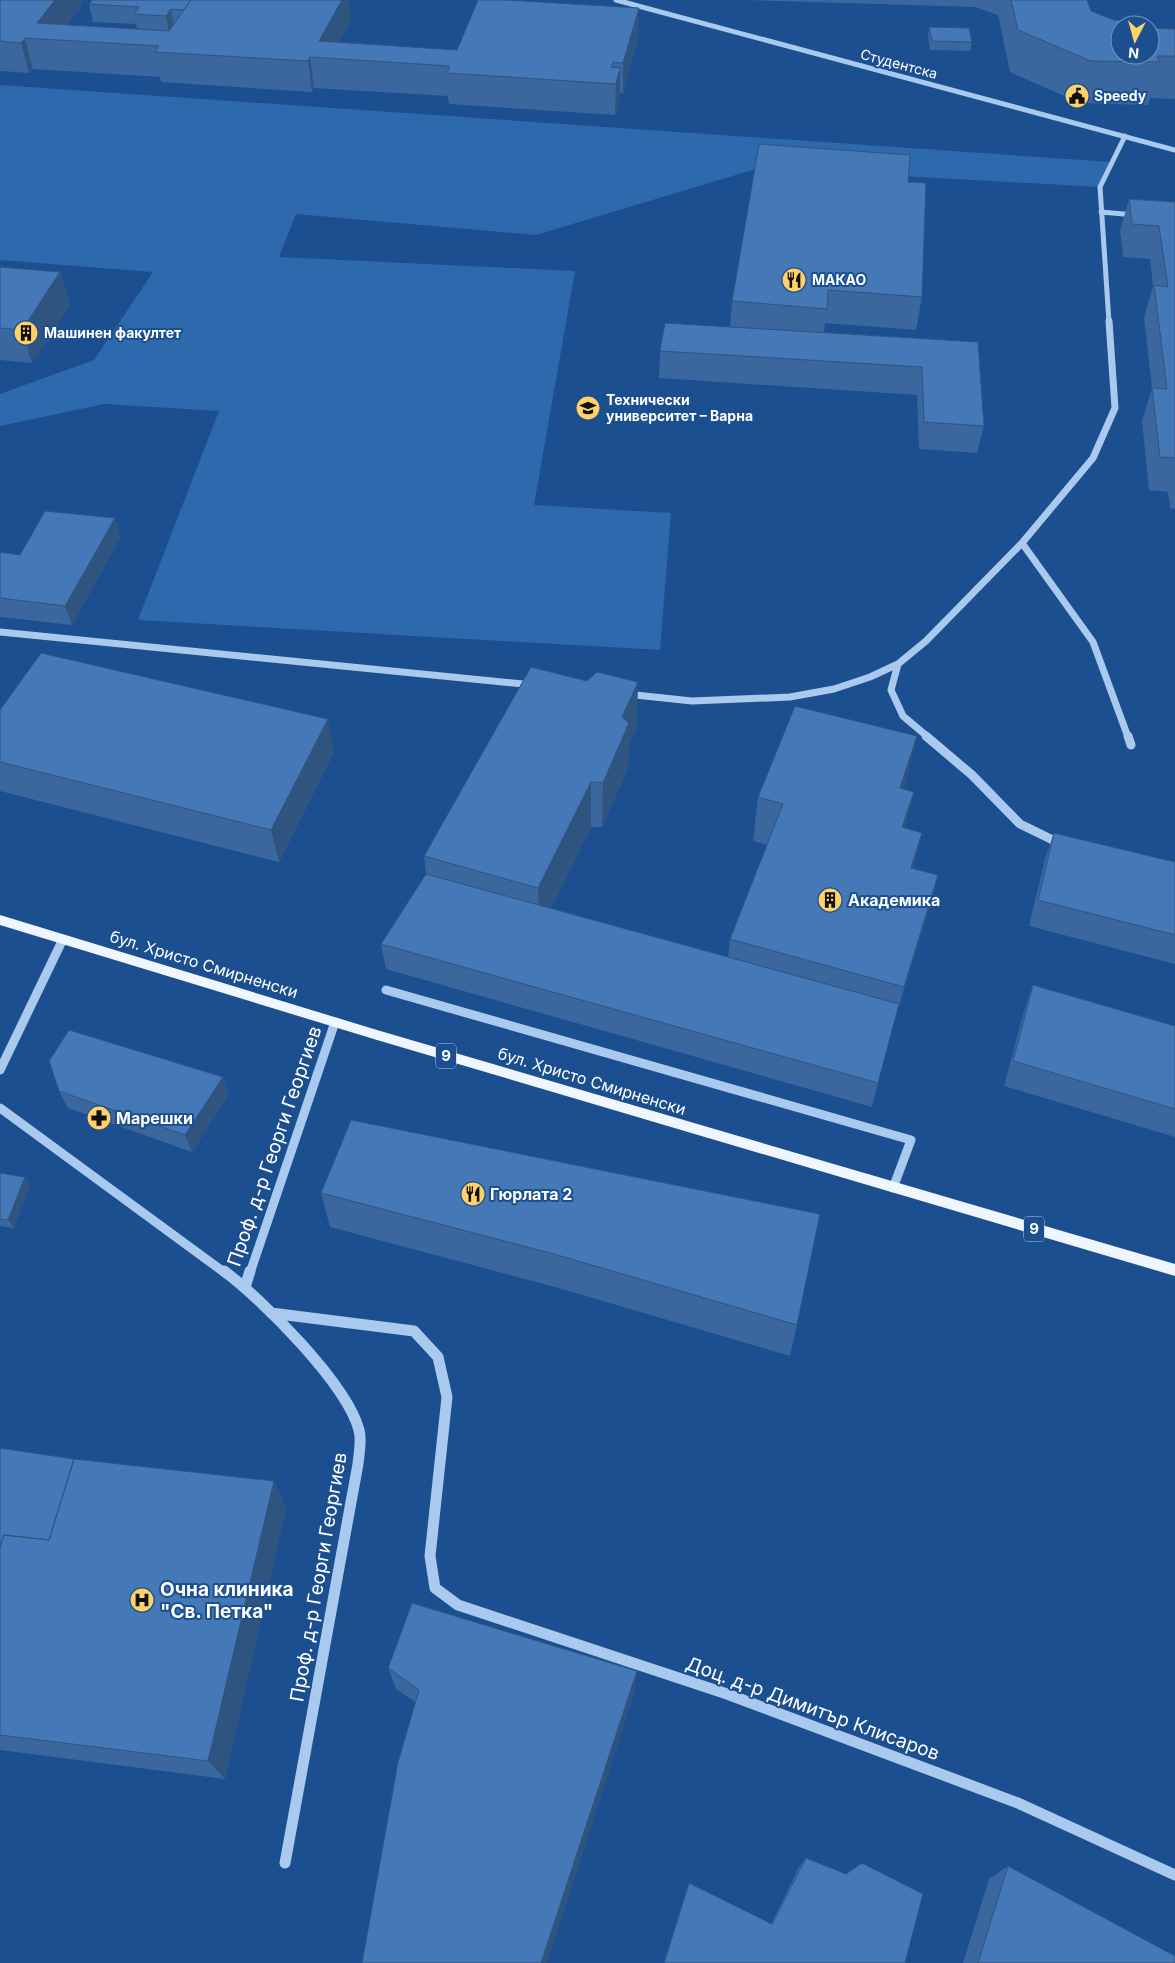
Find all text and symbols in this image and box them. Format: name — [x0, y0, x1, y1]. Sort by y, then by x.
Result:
north arrow — [1110, 15, 1160, 65]
text: N — [1127, 44, 1140, 62]
street label: Студентска — [859, 45, 940, 82]
public building icon: Speedy — [1064, 83, 1090, 109]
place label: Speedy — [1094, 87, 1147, 104]
restaurant icon: МАКАО — [781, 267, 807, 293]
place label: МАКАО — [812, 271, 866, 288]
building icon: Машинен факултет — [13, 320, 39, 346]
place label: Машинен факултет — [44, 324, 181, 341]
place label: Технически университет – Варна — [606, 391, 753, 424]
school or university icon: Технически университет – Варна — [575, 395, 601, 421]
building icon: Академика — [817, 887, 843, 913]
place label: Академика — [848, 890, 940, 910]
street label: бул. Христо Смирненски — [108, 926, 300, 1002]
street label: Проф. д-р Георги Георгиев — [222, 1023, 326, 1269]
street label: бул. Христо Смирненски — [496, 1043, 688, 1119]
road number: 9 — [436, 1044, 456, 1068]
pharmacy icon: Марешки — [86, 1105, 112, 1131]
place label: Марешки — [116, 1108, 193, 1128]
restaurant icon: Гюрлата 2 — [460, 1181, 486, 1207]
place label: Гюрлата 2 — [490, 1184, 572, 1204]
road number: 9 — [1024, 1216, 1044, 1242]
street label: Проф. д-р Георги Георгиев — [285, 1451, 352, 1704]
place label: Очна клиника "Св. Петка" — [160, 1578, 294, 1623]
hospital icon: Очна клиника "Св. Петка" — [129, 1587, 155, 1613]
street label: Доц. д-р Димитър Клисаров — [683, 1652, 943, 1765]

